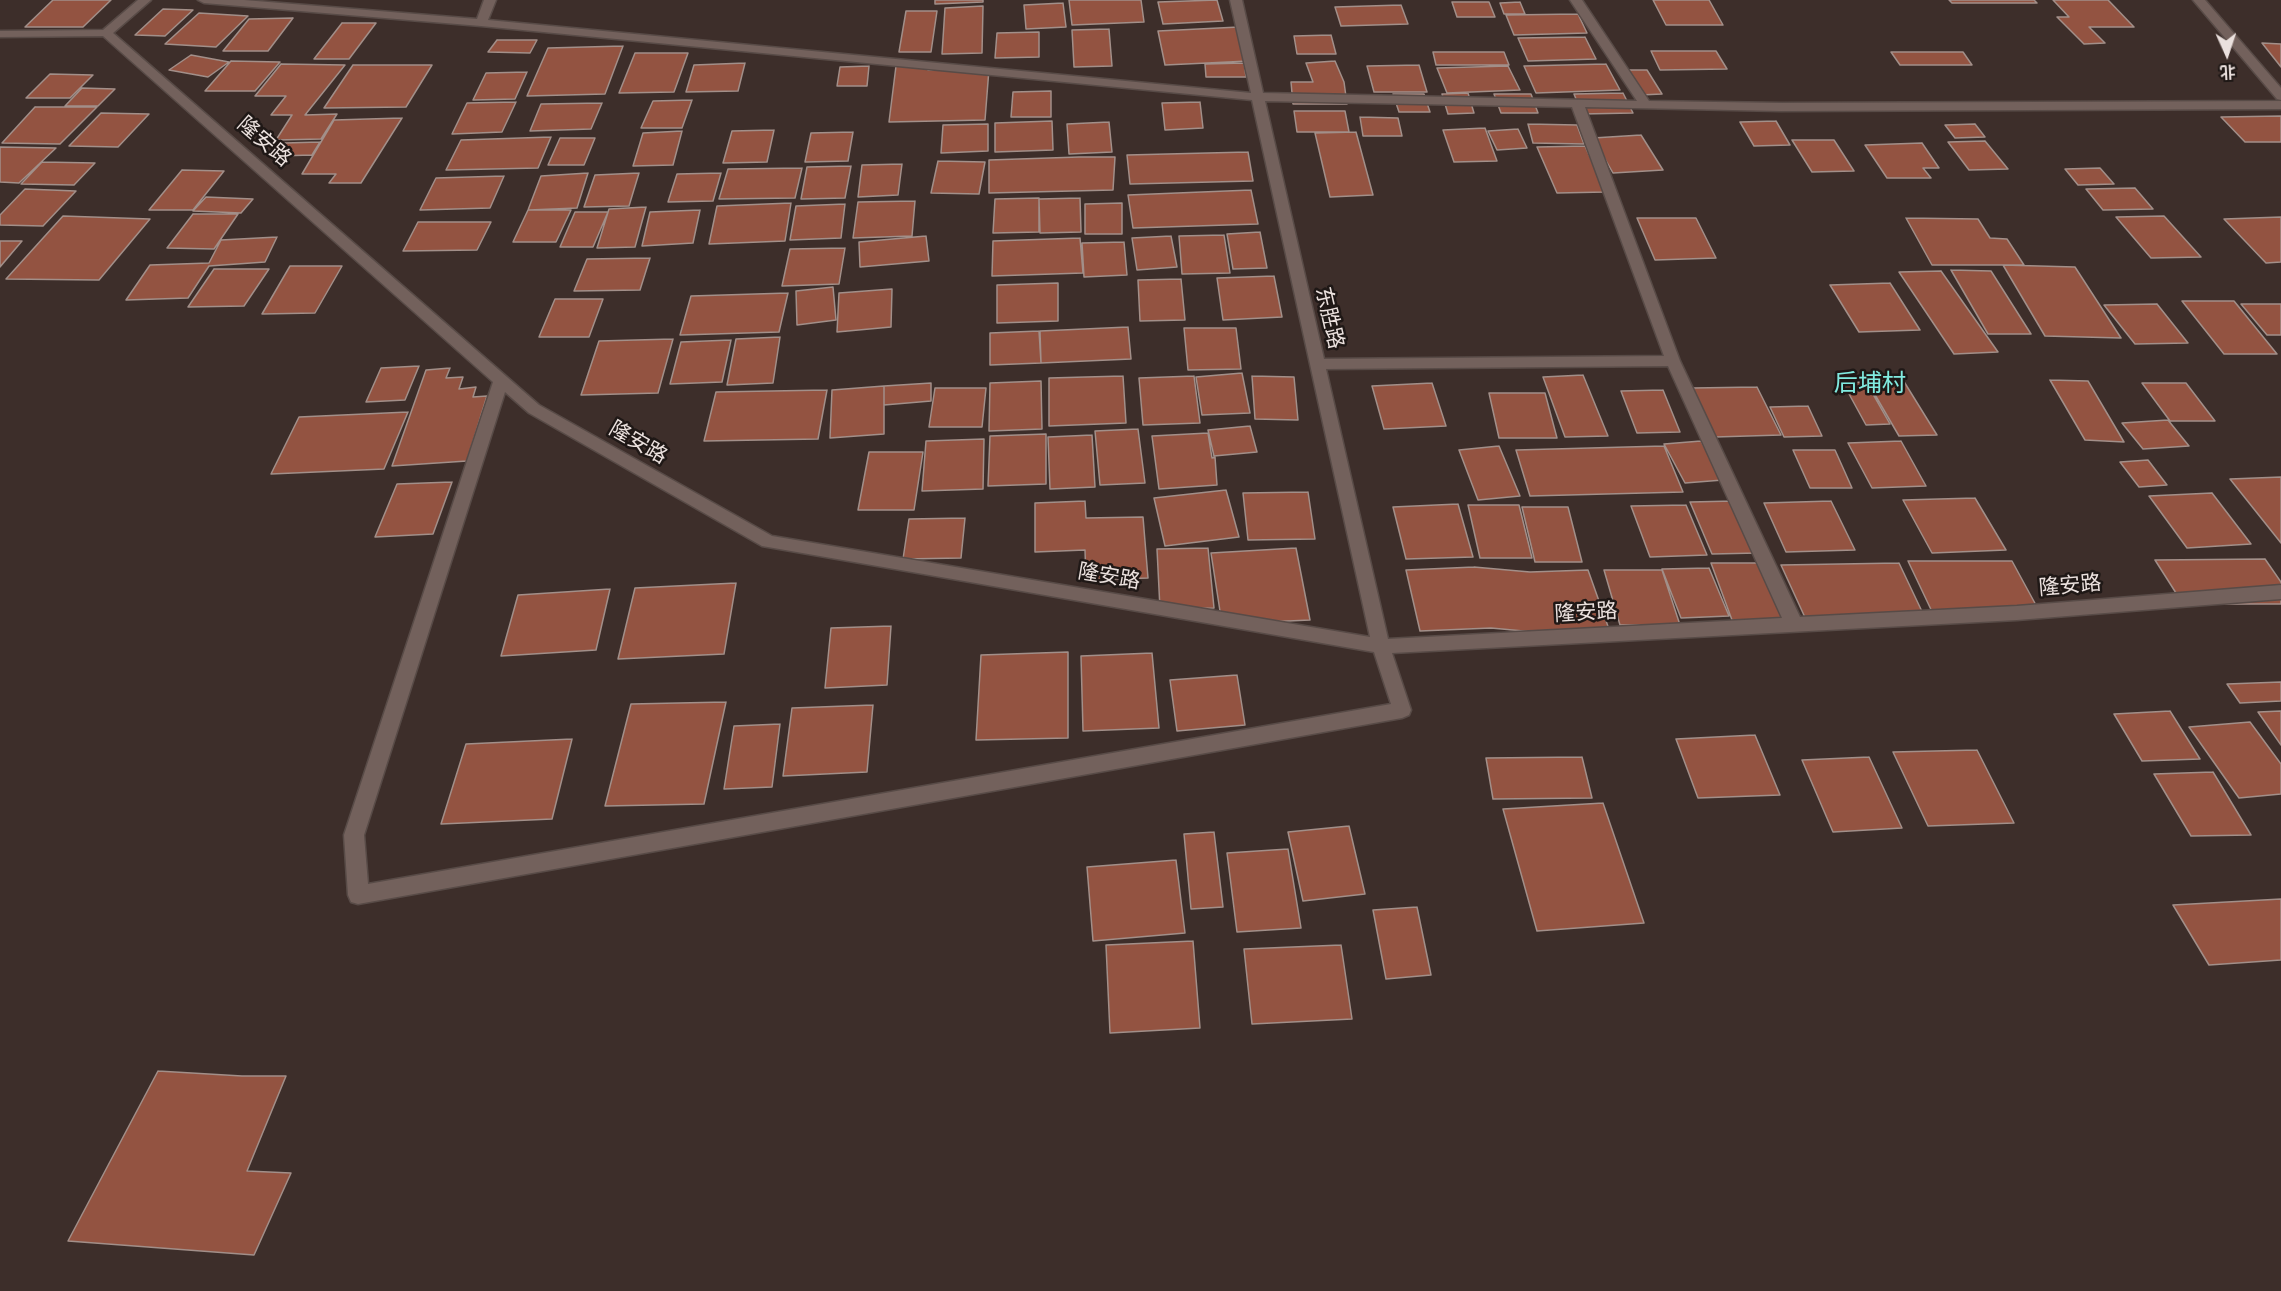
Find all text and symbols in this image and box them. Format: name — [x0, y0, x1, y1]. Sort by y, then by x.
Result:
north arrow — [2197, 24, 2257, 84]
text: 北 — [2219, 62, 2236, 82]
street label: 隆安路 — [232, 112, 296, 172]
street label: 东胜路 — [1310, 284, 1348, 352]
district label: 后埔村 — [1834, 370, 1906, 398]
street label: 隆安路 — [604, 416, 672, 470]
street label: 隆安路 — [1076, 559, 1142, 595]
street label: 隆安路 — [2038, 571, 2102, 601]
street label: 隆安路 — [1554, 599, 1618, 627]

